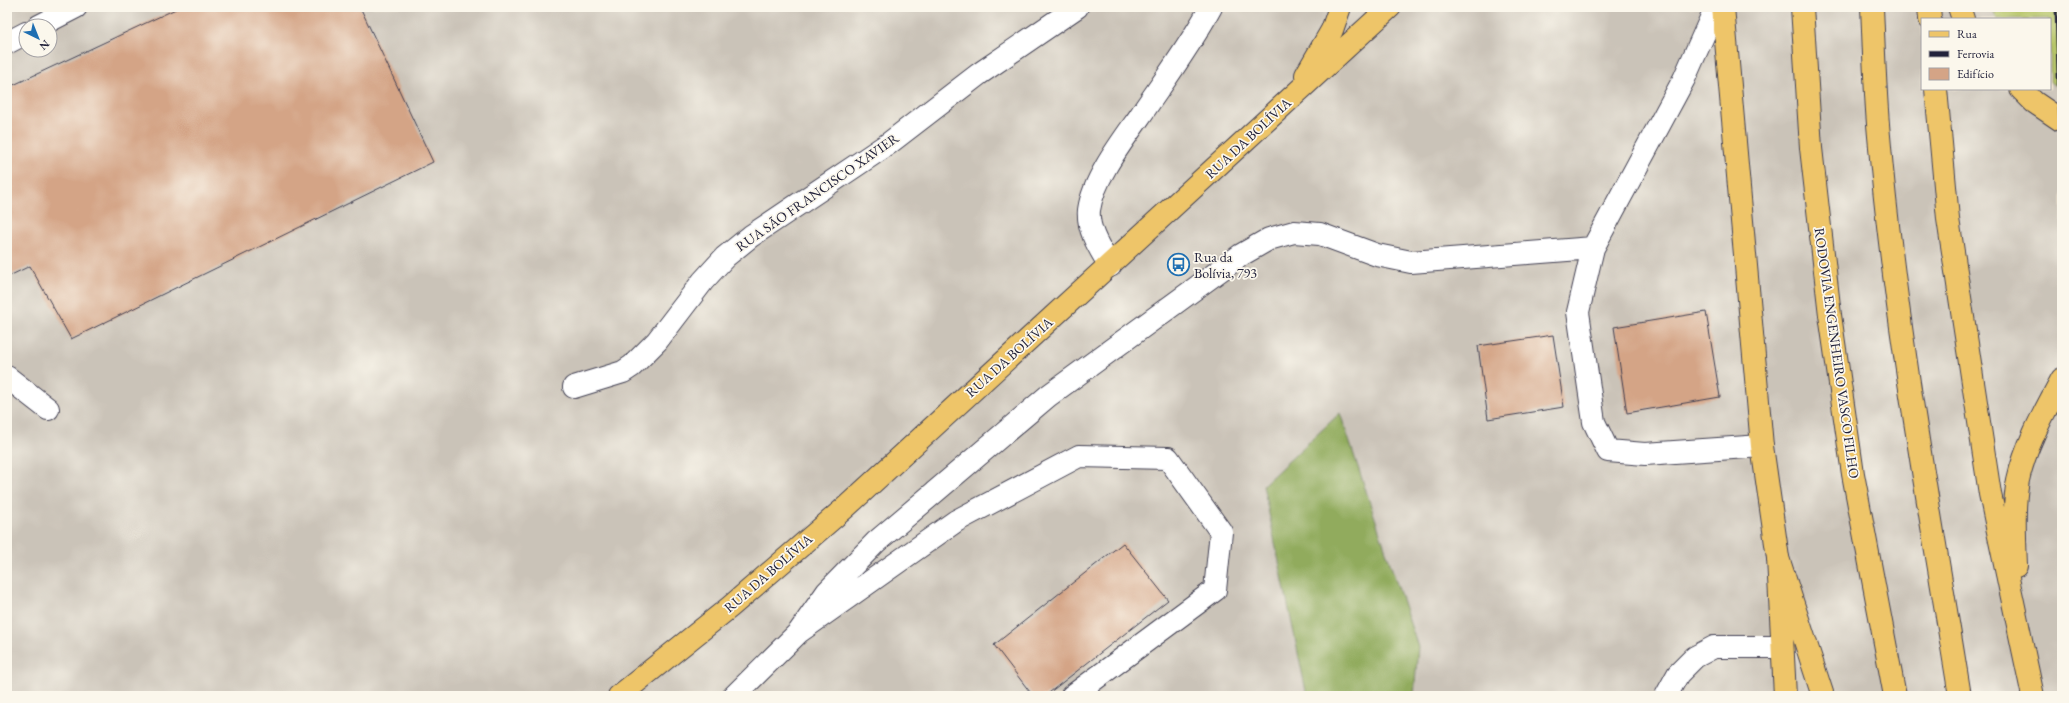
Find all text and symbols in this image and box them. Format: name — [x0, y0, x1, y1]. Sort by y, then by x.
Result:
north arrow — [18, 18, 58, 58]
legend — [1921, 18, 2051, 90]
text: Rua — [1957, 26, 1977, 42]
text: N — [37, 37, 53, 54]
text: Ferrovia — [1957, 46, 1994, 62]
text: Edifício — [1957, 66, 1994, 82]
street label: RUA DA BOLÍVIA — [1201, 93, 1295, 182]
street label: RUA SÃO FRANCISCO XAVIER — [732, 128, 903, 255]
street label: RODOVIA ENGENHEIRO VASCO FILHO — [1810, 226, 1864, 480]
place label: Rua da Bolívia, 793 — [1194, 248, 1257, 282]
bus stop icon: Rua da Bolívia, 793 — [1166, 252, 1192, 278]
street label: RUA DA BOLÍVIA — [962, 313, 1057, 401]
street label: RUA DA BOLÍVIA — [720, 530, 816, 616]

